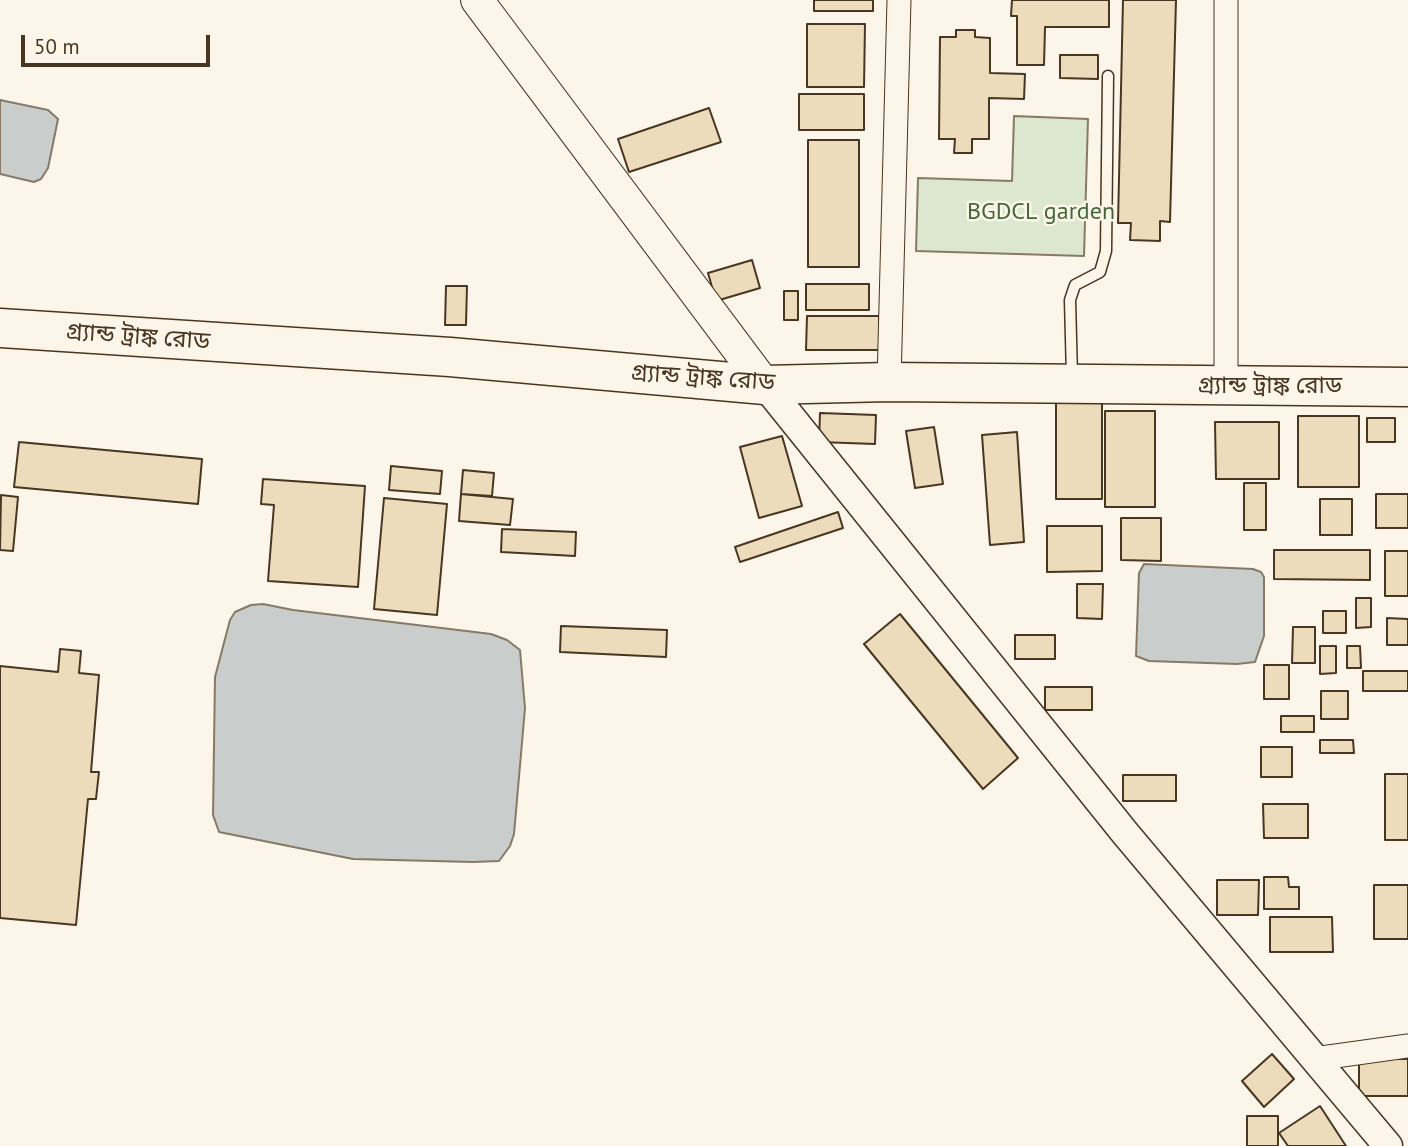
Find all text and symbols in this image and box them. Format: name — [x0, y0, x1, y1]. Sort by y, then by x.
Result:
scale bar — [24, 21, 214, 65]
text: 50 m — [34, 33, 80, 60]
park label: BGDCL garden — [967, 198, 1115, 226]
street label: গ্র্যান্ড ট্রাঙ্ক রোড — [65, 318, 211, 356]
street label: গ্র্যান্ড ট্রাঙ্ক রোড — [630, 359, 776, 397]
street label: গ্র্যান্ড ট্রাঙ্ক রোড — [1198, 372, 1342, 400]

